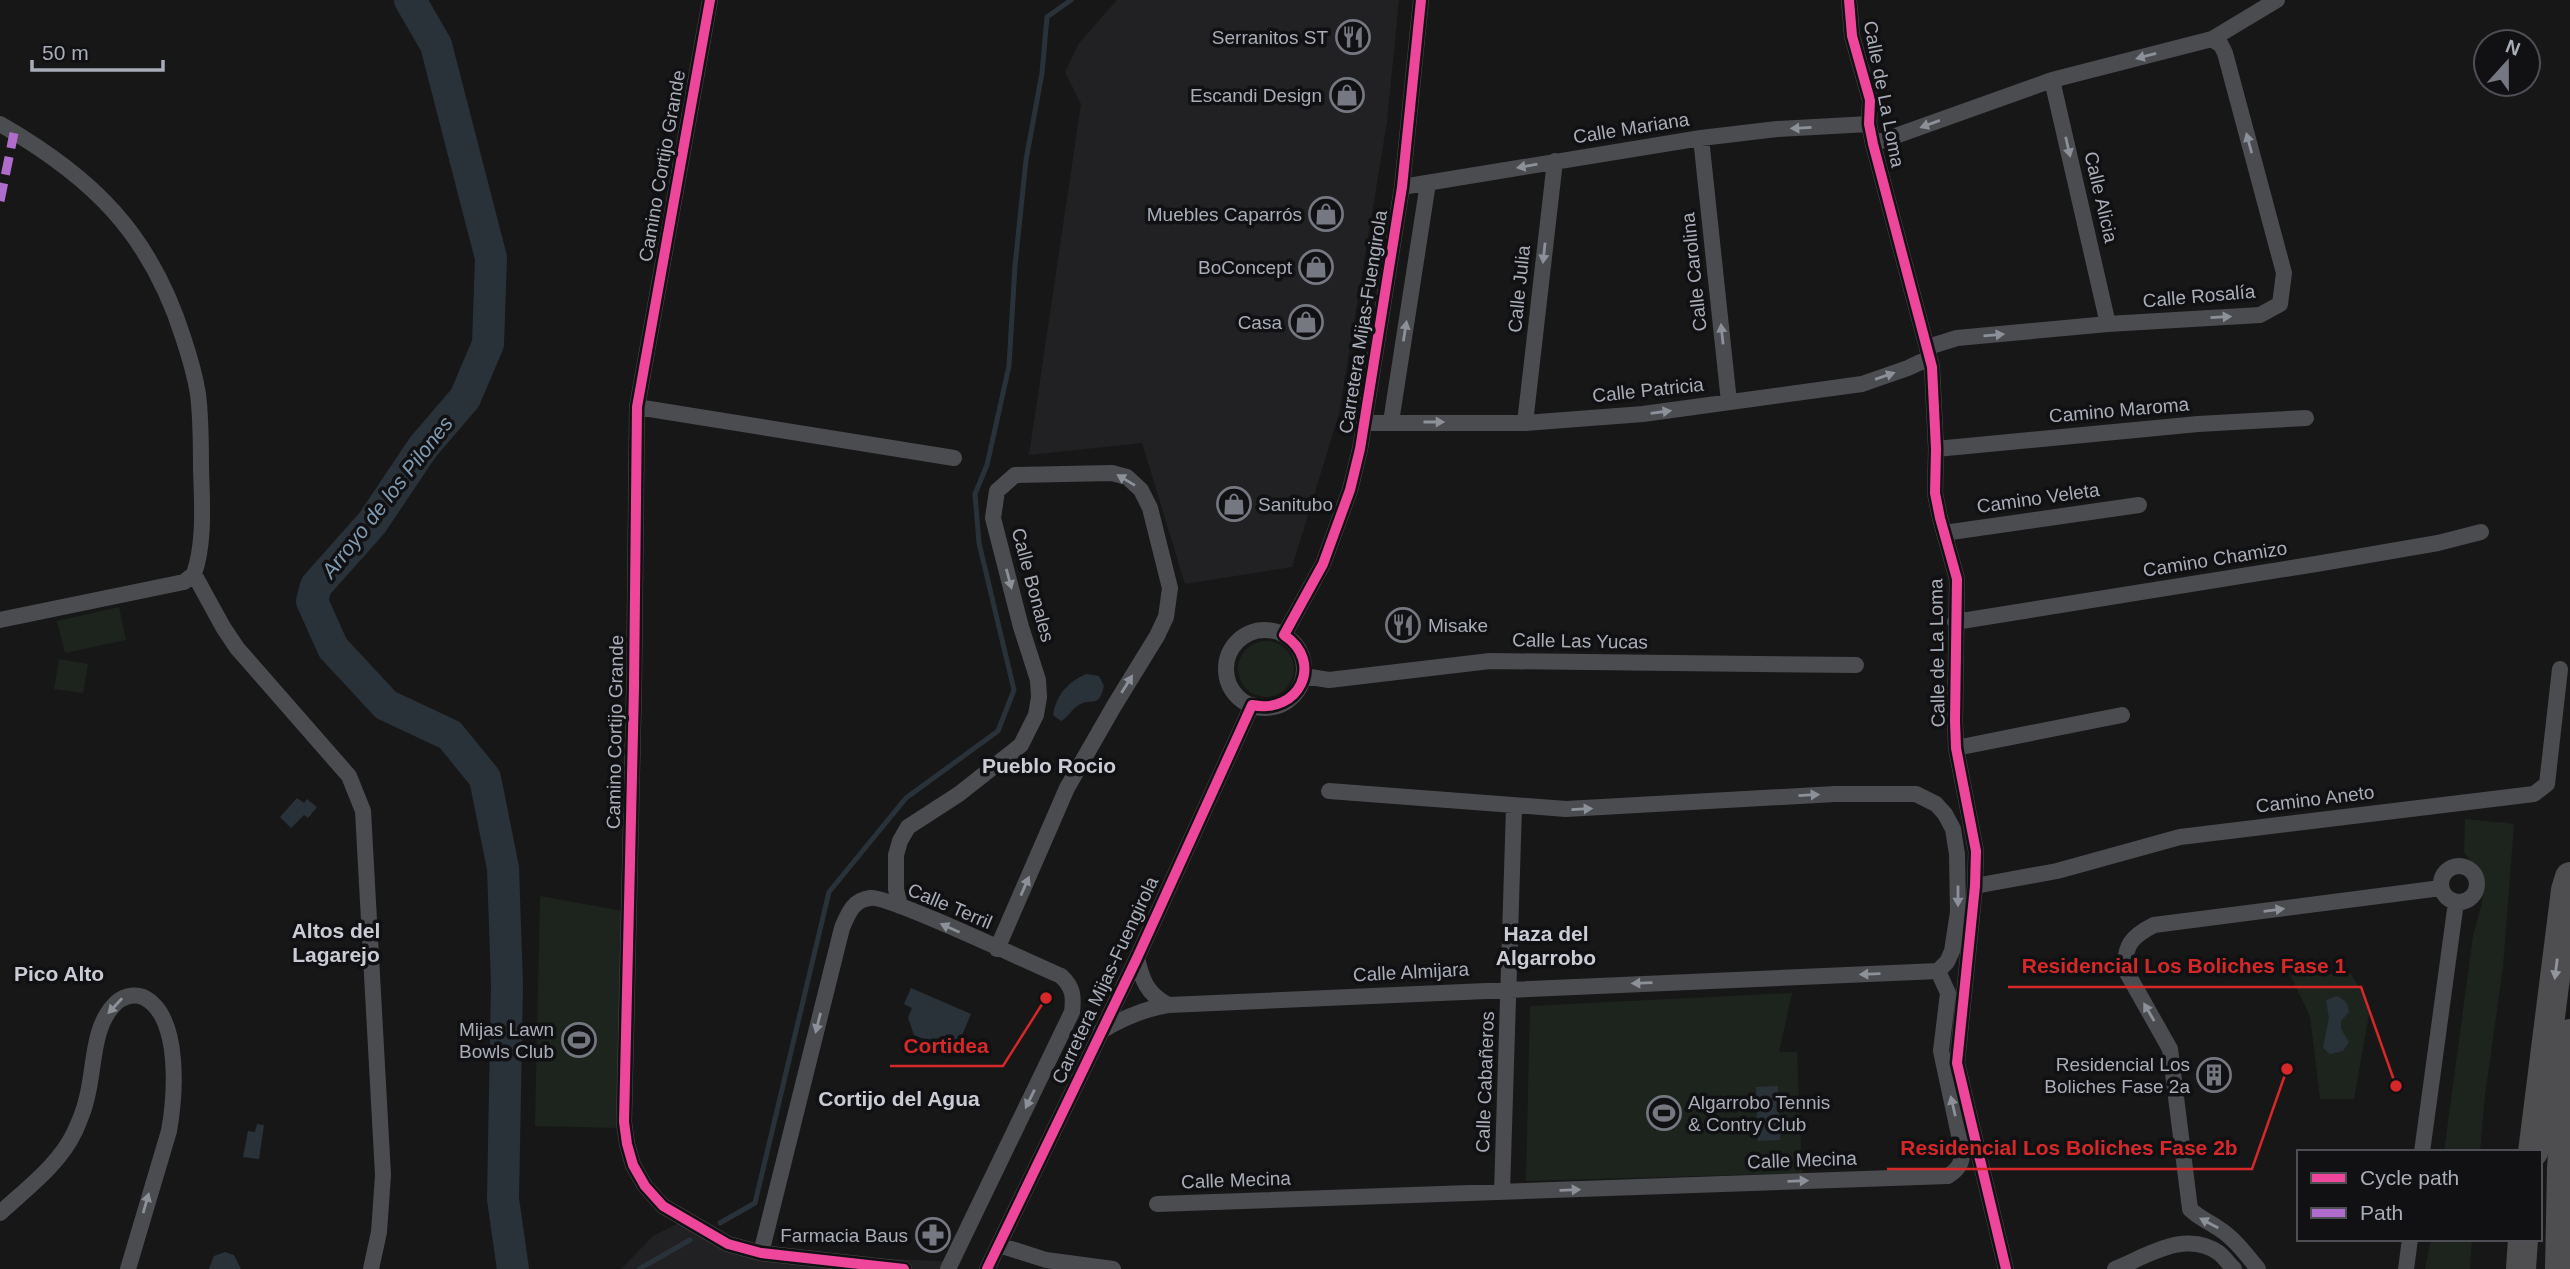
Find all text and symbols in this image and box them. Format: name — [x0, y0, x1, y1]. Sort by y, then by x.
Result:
restaurant icon: Serranitos ST — [1334, 18, 1372, 56]
street label: Calle de La Loma — [1859, 19, 1909, 170]
place label: Serranitos ST — [1212, 27, 1328, 48]
scale bar — [32, 28, 163, 72]
north arrow — [2472, 28, 2542, 98]
text: N — [2503, 35, 2523, 60]
text: 50 m — [42, 41, 89, 64]
one-way arrow — [2135, 51, 2157, 62]
street label: Camino Cortijo Grande — [635, 68, 689, 264]
shop icon: Escandi Design — [1328, 76, 1366, 114]
place label: Escandi Design — [1190, 85, 1322, 106]
street label: Calle Mariana — [1571, 108, 1691, 148]
one-way arrow — [1919, 119, 1940, 130]
one-way arrow — [1790, 123, 1812, 134]
one-way arrow — [2243, 132, 2254, 154]
one-way arrow — [2062, 136, 2073, 158]
street label: Calle Alicia — [2080, 149, 2122, 245]
one-way arrow — [1516, 161, 1538, 172]
shop icon: Muebles Caparrós — [1307, 195, 1345, 233]
place label: Muebles Caparrós — [1147, 204, 1302, 225]
street label: Carretera Mijas-Fuengirola — [1335, 208, 1391, 435]
street label: Calle Carolina — [1677, 211, 1711, 332]
one-way arrow — [1539, 242, 1550, 264]
street label: Calle Julia — [1504, 244, 1534, 334]
shop icon: BoConcept — [1297, 248, 1335, 286]
place label: BoConcept — [1198, 257, 1293, 278]
street label: Calle Rosalía — [2142, 281, 2257, 311]
shop icon: Casa — [1287, 303, 1325, 341]
place label: Casa — [1238, 312, 1282, 333]
one-way arrow — [2210, 312, 2232, 323]
one-way arrow — [1400, 320, 1411, 342]
one-way arrow — [1716, 323, 1727, 345]
one-way arrow — [1983, 329, 2005, 340]
one-way arrow — [1875, 370, 1896, 381]
street label: Calle Patricia — [1591, 374, 1705, 406]
street label: Camino Maroma — [2048, 393, 2190, 427]
one-way arrow — [1650, 406, 1672, 417]
water label: Arroyo de los Pilones — [316, 411, 457, 584]
one-way arrow — [1423, 416, 1445, 428]
one-way arrow — [1116, 474, 1136, 487]
street label: Camino Veleta — [1975, 479, 2101, 517]
shop icon: Sanitubo — [1215, 485, 1253, 523]
place label: Sanitubo — [1258, 494, 1333, 515]
street label: Calle Bonales — [1008, 526, 1058, 644]
street label: Camino Chamizo — [2141, 537, 2289, 581]
one-way arrow — [1004, 568, 1015, 590]
street label: Calle de La Loma — [1925, 578, 1949, 728]
restaurant icon: Misake — [1384, 606, 1422, 644]
place label: Misake — [1428, 615, 1488, 636]
street label: Calle Las Yucas — [1512, 629, 1648, 653]
street label: Camino Cortijo Grande — [603, 635, 627, 829]
one-way arrow — [1121, 674, 1134, 694]
district label: Pueblo Rocio — [982, 754, 1116, 777]
street label: Camino Aneto — [2254, 781, 2376, 817]
one-way arrow — [1798, 790, 1820, 801]
one-way arrow — [1571, 803, 1593, 814]
street label: Carretera Mijas-Fuengirola — [1048, 873, 1162, 1087]
one-way arrow — [1020, 876, 1031, 897]
street label: Calle Terril — [905, 879, 995, 933]
one-way arrow — [1952, 886, 1964, 908]
one-way arrow — [2263, 904, 2285, 915]
district label: Altos del Lagarejo — [292, 919, 380, 966]
one-way arrow — [939, 922, 960, 933]
district label: Haza del Algarrobo — [1496, 922, 1596, 969]
callout: Residencial Los Boliches Fase 1 — [2008, 945, 2361, 987]
text: Residencial Los Boliches Fase 1 — [2022, 954, 2347, 977]
street label: Calle Almijara — [1352, 958, 1470, 986]
one-way arrow — [2551, 958, 2562, 980]
district label: Pico Alto — [14, 962, 104, 985]
one-way arrow — [1858, 968, 1880, 979]
one-way arrow — [1631, 978, 1653, 989]
one-way arrow — [107, 997, 123, 1015]
one-way arrow — [2143, 1002, 2155, 1021]
street label: Calle Cabañeros — [1472, 1011, 1498, 1153]
one-way arrow — [812, 1012, 823, 1034]
place label: Mijas Lawn Bowls Club — [459, 1019, 554, 1062]
sports icon: Mijas Lawn Bowls Club — [560, 1021, 598, 1059]
callout: Cortidea — [890, 1024, 1003, 1066]
text: Cortidea — [903, 1034, 989, 1057]
place label: Residencial Los Boliches Fase 2a — [2044, 1054, 2190, 1097]
building icon: Residencial Los Boliches Fase 2a — [2195, 1056, 2233, 1094]
district label: Cortijo del Agua — [818, 1087, 980, 1110]
one-way arrow — [1024, 1089, 1035, 1110]
place label: Algarrobo Tennis & Contry Club — [1688, 1092, 1830, 1135]
sports icon: Algarrobo Tennis & Contry Club — [1645, 1094, 1683, 1132]
one-way arrow — [1947, 1095, 1958, 1117]
callout: Residencial Los Boliches Fase 2b — [1887, 1127, 2252, 1169]
text: Residencial Los Boliches Fase 2b — [1900, 1136, 2238, 1159]
street label: Calle Mecina — [1747, 1148, 1858, 1172]
legend — [2297, 1150, 2542, 1241]
text: Cycle path — [2360, 1166, 2459, 1189]
street label: Calle Mecina — [1181, 1168, 1292, 1192]
one-way arrow — [1787, 1176, 1809, 1187]
one-way arrow — [1560, 1184, 1582, 1195]
one-way arrow — [142, 1192, 152, 1213]
text: Path — [2360, 1201, 2403, 1224]
pharmacy icon: Farmacia Baus — [914, 1216, 952, 1254]
one-way arrow — [2198, 1217, 2218, 1229]
place label: Farmacia Baus — [780, 1225, 908, 1246]

